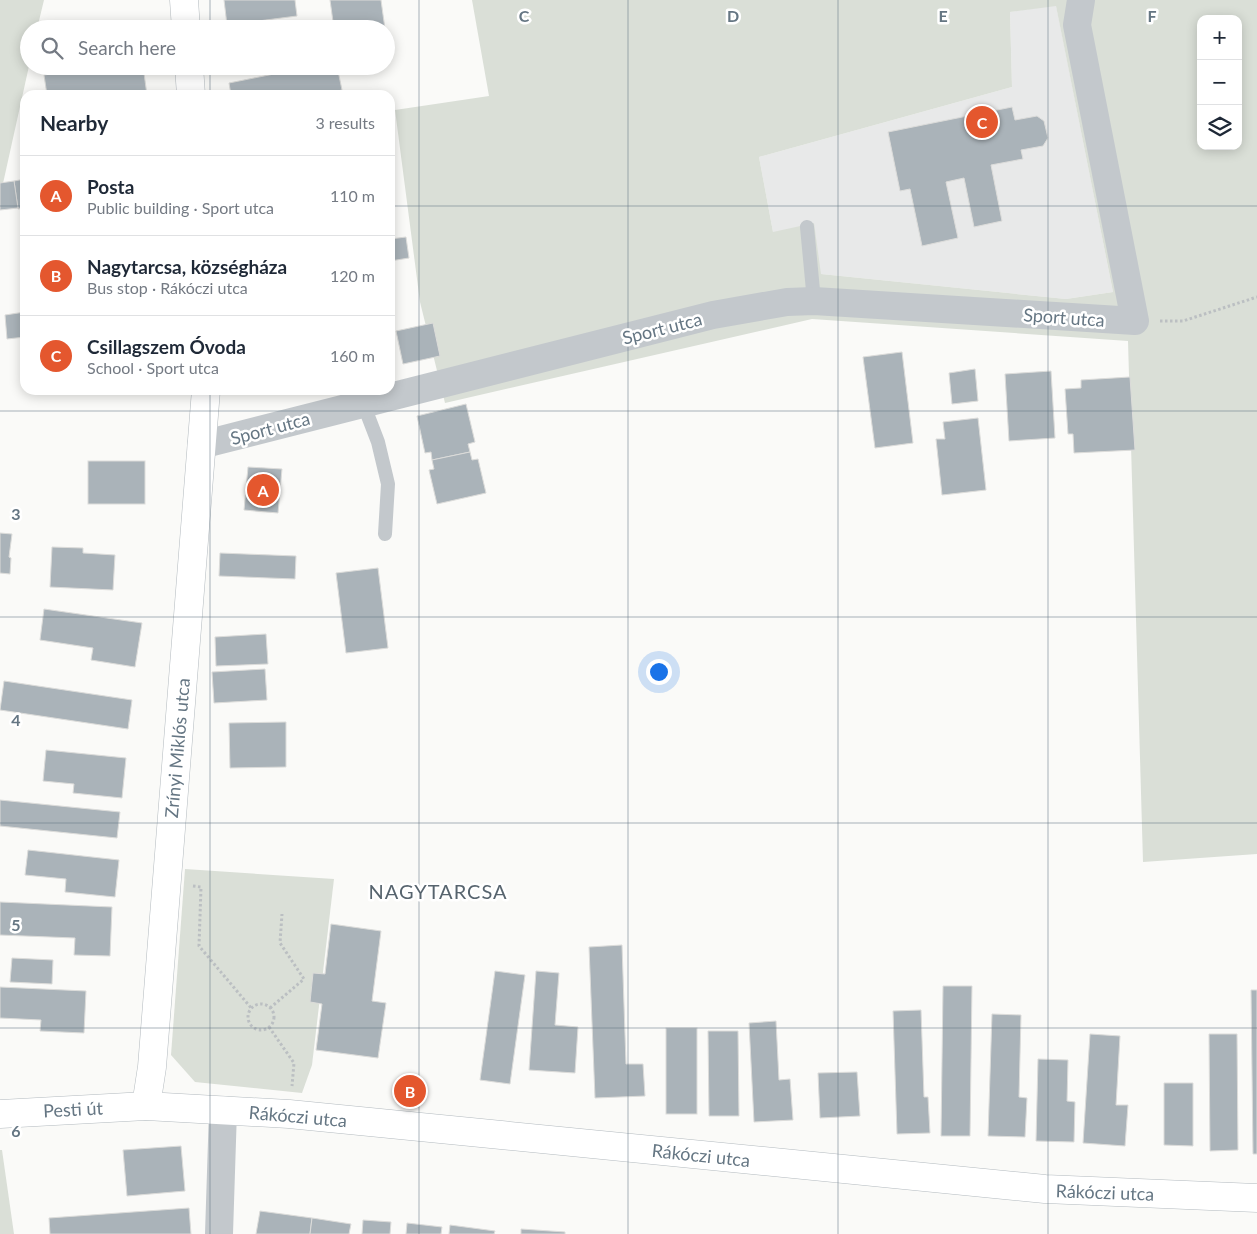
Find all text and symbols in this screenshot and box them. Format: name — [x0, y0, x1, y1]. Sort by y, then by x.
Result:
text: C — [519, 6, 530, 25]
text: D — [727, 6, 739, 25]
text: E — [938, 6, 948, 25]
text: F — [1147, 6, 1157, 25]
map controls — [1197, 15, 1242, 150]
button: + — [1197, 15, 1242, 60]
search box — [20, 20, 395, 75]
icon: search — [38, 34, 66, 62]
text: Search here — [78, 36, 176, 59]
button: − — [1197, 60, 1242, 105]
pin: C — [966, 103, 998, 141]
button: layers — [1197, 105, 1242, 150]
text: Nearby — [40, 110, 108, 135]
text: 3 results — [315, 113, 375, 132]
text: Posta — [87, 175, 134, 198]
text: A — [50, 186, 62, 205]
text: 110 m — [330, 186, 375, 205]
text: Public building · Sport utca — [87, 198, 274, 217]
text: Nagytarcsa, községháza — [87, 255, 287, 278]
text: B — [51, 266, 61, 285]
text: 120 m — [330, 266, 375, 285]
text: Bus stop · Rákóczi utca — [87, 278, 248, 297]
street label: Sport utca — [1023, 303, 1105, 331]
street label: Sport utca — [620, 307, 704, 349]
text: Csillagszem Óvoda — [87, 335, 246, 358]
text: C — [51, 346, 61, 365]
text: 160 m — [330, 346, 375, 365]
text: School · Sport utca — [87, 358, 219, 377]
street label: Sport utca — [228, 407, 312, 449]
pin: A — [247, 471, 279, 509]
text: 3 — [11, 504, 21, 523]
your location — [646, 659, 672, 685]
street label: Zrínyi Miklós utca — [160, 677, 194, 819]
text: 4 — [11, 710, 21, 729]
district label: NAGYTARCSA — [368, 879, 508, 903]
text: 5 — [11, 915, 21, 934]
pin: B — [394, 1072, 426, 1110]
street label: Pesti út — [43, 1096, 104, 1122]
street label: Rákóczi utca — [248, 1101, 348, 1131]
text: 6 — [11, 1121, 21, 1140]
street label: Rákóczi utca — [651, 1139, 751, 1171]
street label: Rákóczi utca — [1055, 1179, 1155, 1205]

